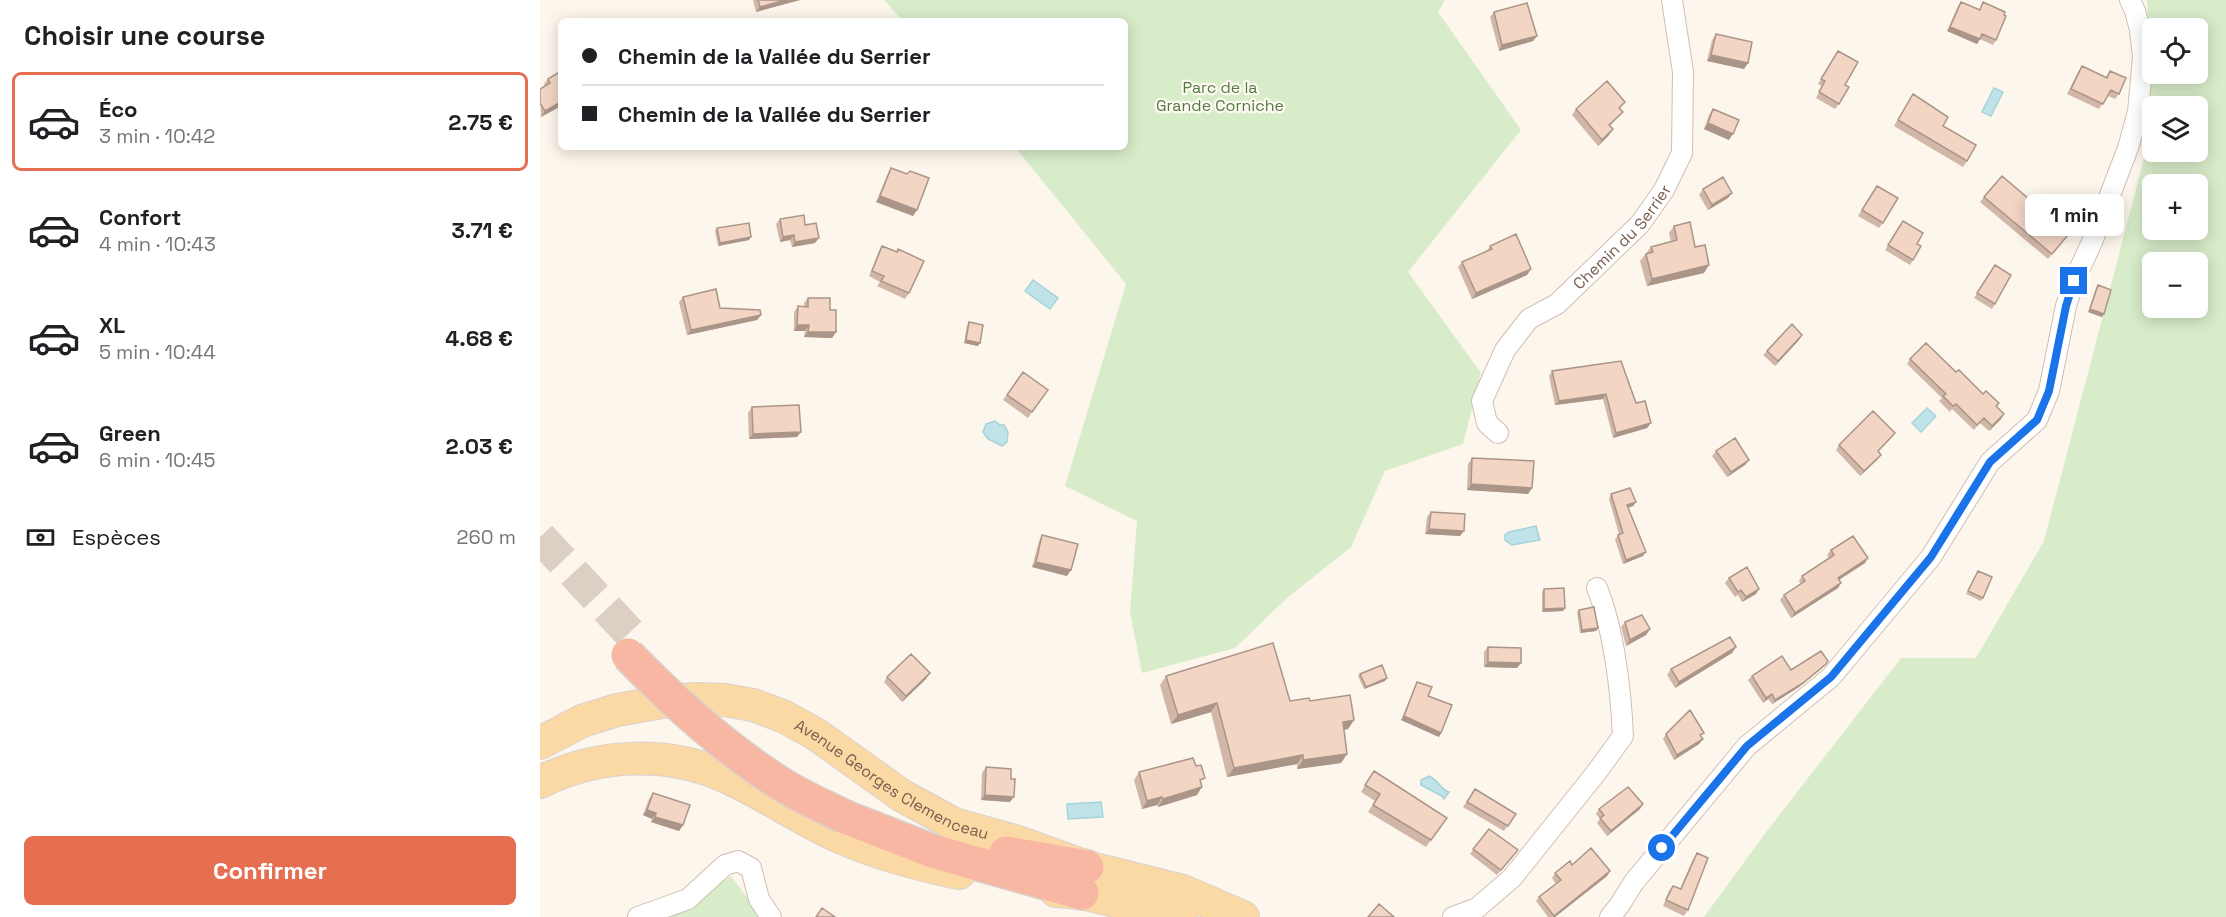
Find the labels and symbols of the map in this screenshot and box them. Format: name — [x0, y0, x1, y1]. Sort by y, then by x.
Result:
park label: Parc de la Grande Corniche — [1156, 77, 1284, 116]
street label: Chemin du Serrier — [1568, 181, 1676, 294]
callout: 1 min — [2024, 194, 2123, 236]
route end — [2060, 267, 2087, 294]
street label: Avenue Georges Clemenceau — [791, 715, 991, 844]
route start — [1648, 834, 1675, 861]

